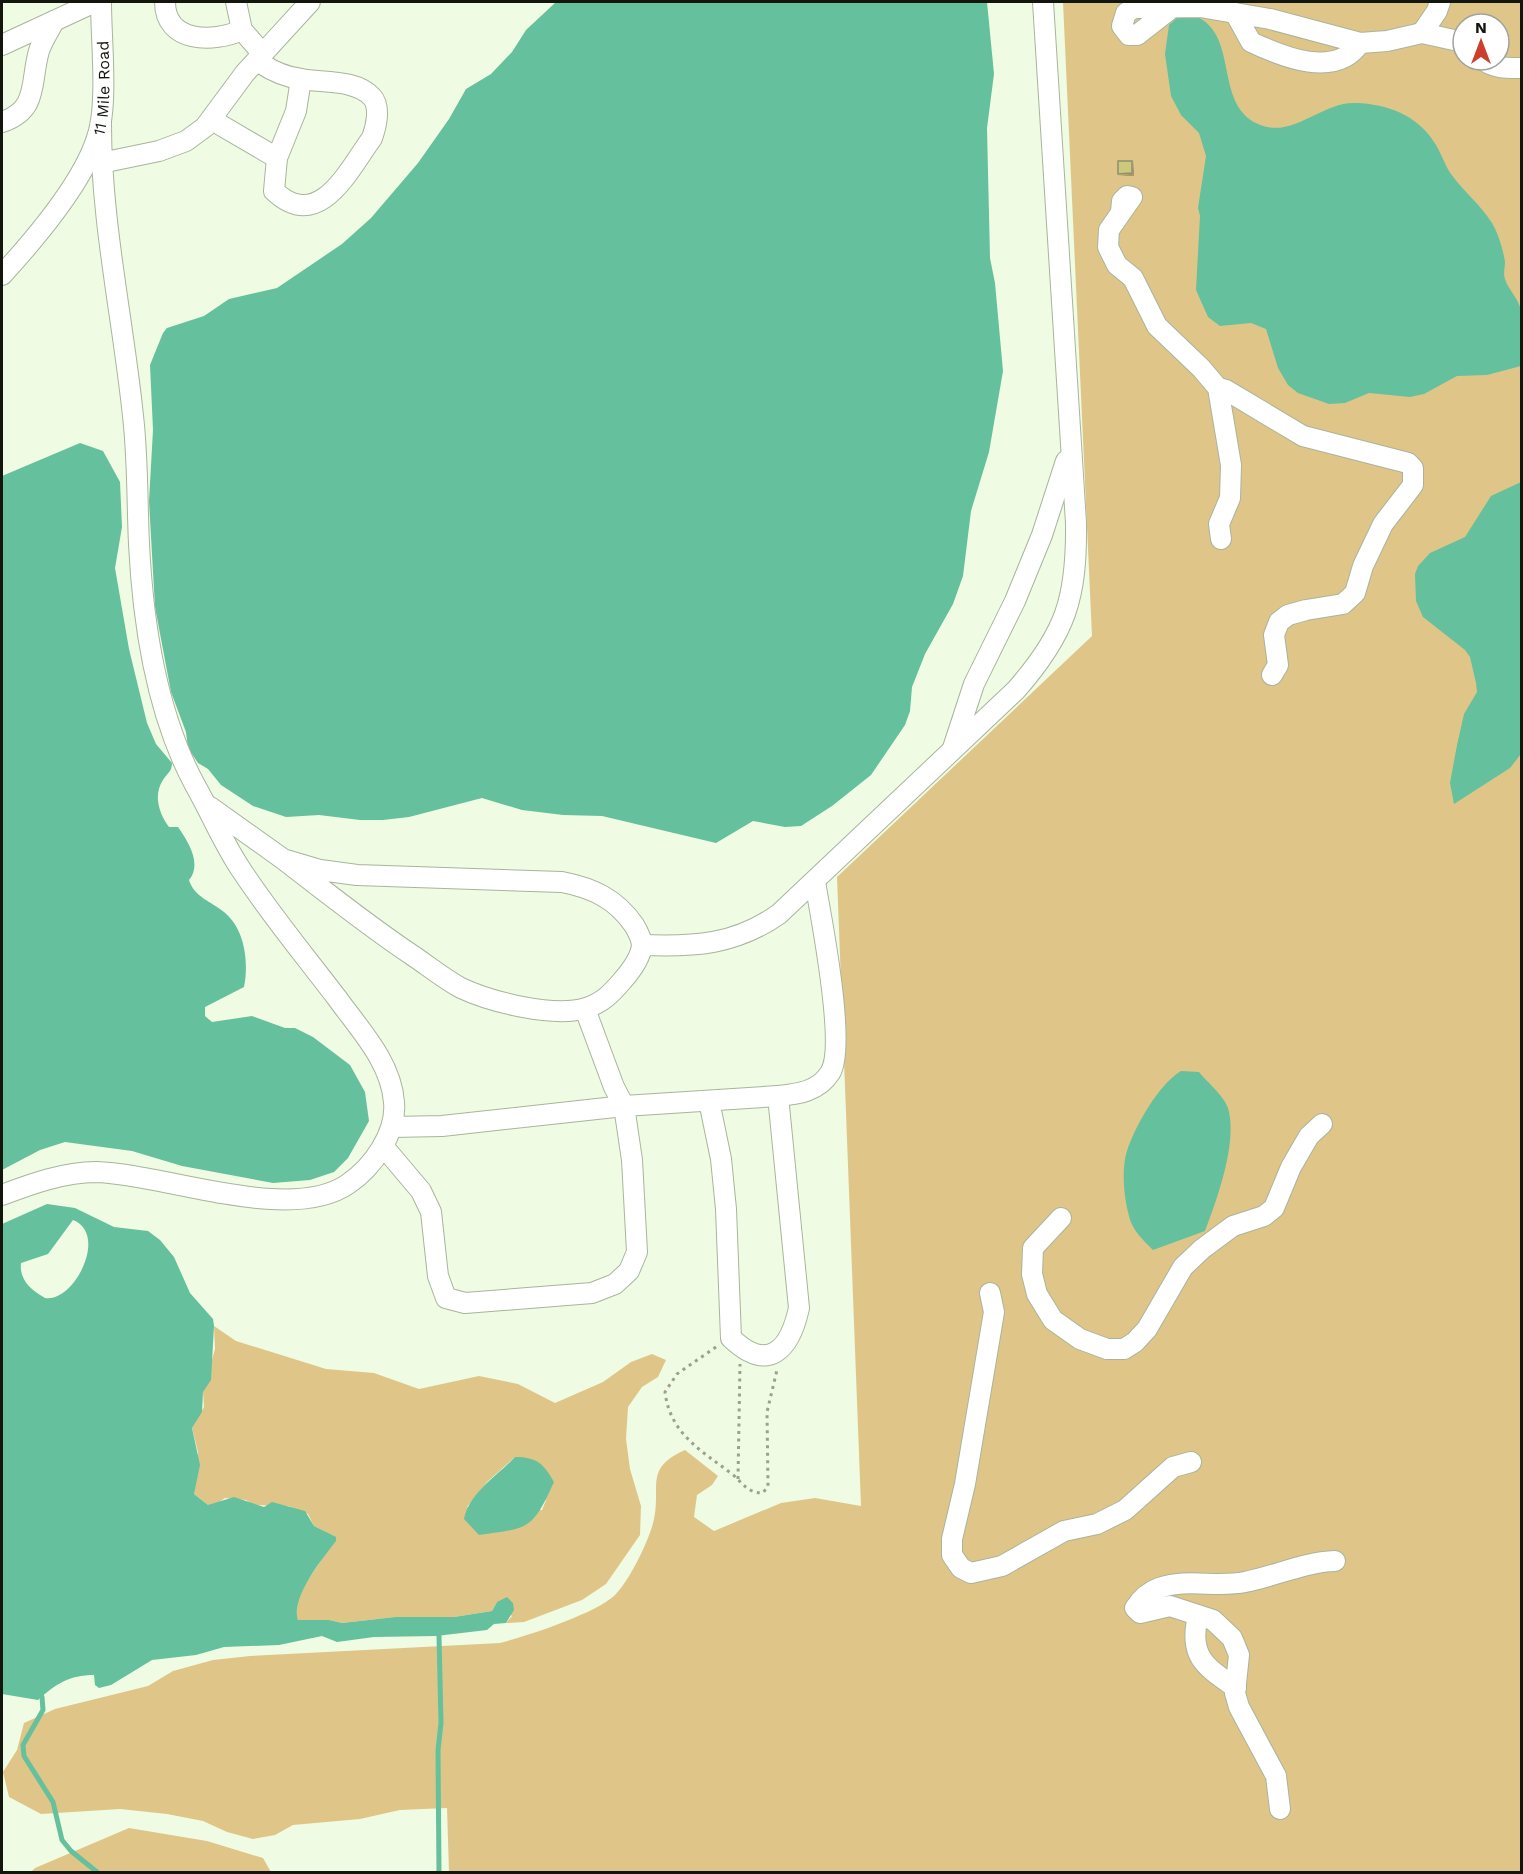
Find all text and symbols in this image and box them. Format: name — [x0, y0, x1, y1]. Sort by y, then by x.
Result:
north arrow — [1451, 12, 1511, 72]
text: N — [1475, 18, 1487, 37]
street label: 11 Mile Road — [89, 40, 113, 137]

